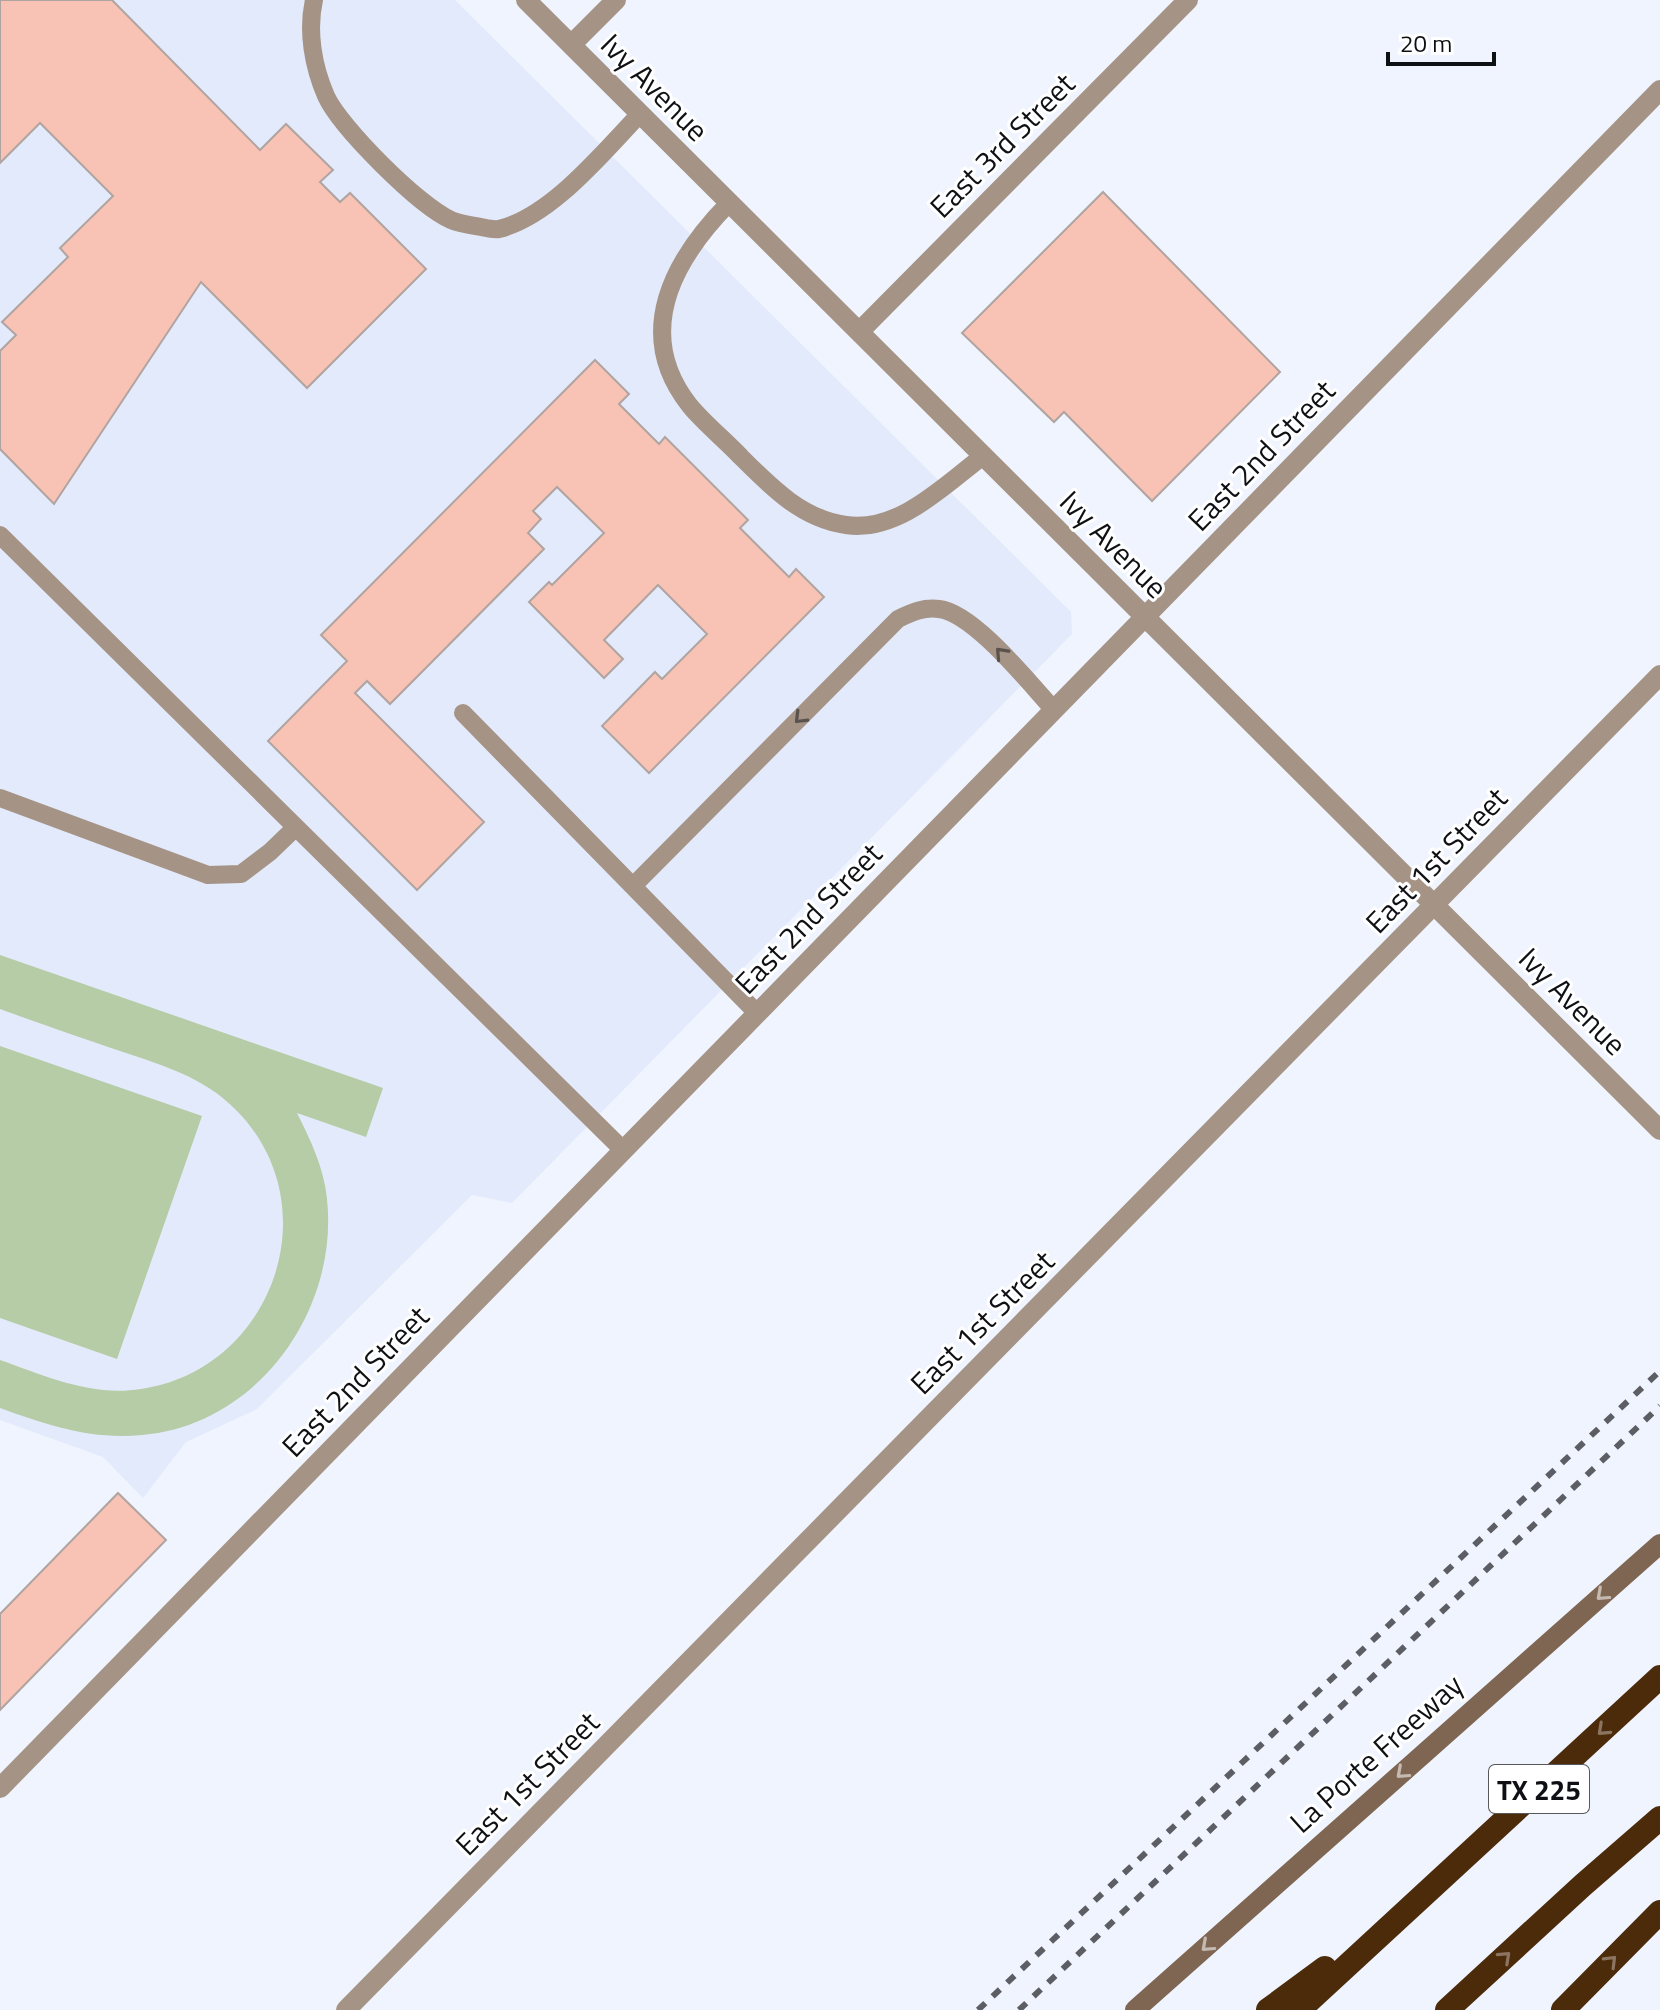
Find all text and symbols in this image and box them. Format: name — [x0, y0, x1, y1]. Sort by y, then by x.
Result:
scale bar — [1388, 16, 1494, 66]
street label: Ivy Avenue — [590, 22, 720, 152]
text: 20 m — [1400, 25, 1452, 61]
street label: East 3rd Street — [919, 61, 1086, 228]
street label: East 2nd Street — [1177, 368, 1346, 541]
street label: Ivy Avenue — [1049, 479, 1179, 609]
one-way arrow — [995, 648, 1010, 662]
one-way arrow — [795, 709, 809, 723]
street label: East 1st Street — [1354, 776, 1518, 944]
street label: East 2nd Street — [724, 831, 893, 1004]
street label: Ivy Avenue — [1508, 936, 1638, 1066]
street label: East 1st Street — [899, 1239, 1065, 1405]
street label: East 2nd Street — [271, 1294, 440, 1467]
one-way arrow — [1596, 1586, 1611, 1600]
street label: La Porte Freeway — [1279, 1662, 1473, 1844]
street label: East 1st Street — [444, 1700, 610, 1866]
one-way arrow — [1597, 1720, 1612, 1734]
one-way arrow — [1396, 1763, 1411, 1778]
road number: TX 225 — [1489, 1765, 1589, 1813]
one-way arrow — [1202, 1936, 1217, 1951]
one-way arrow — [1495, 1953, 1510, 1967]
one-way arrow — [1602, 1956, 1617, 1970]

